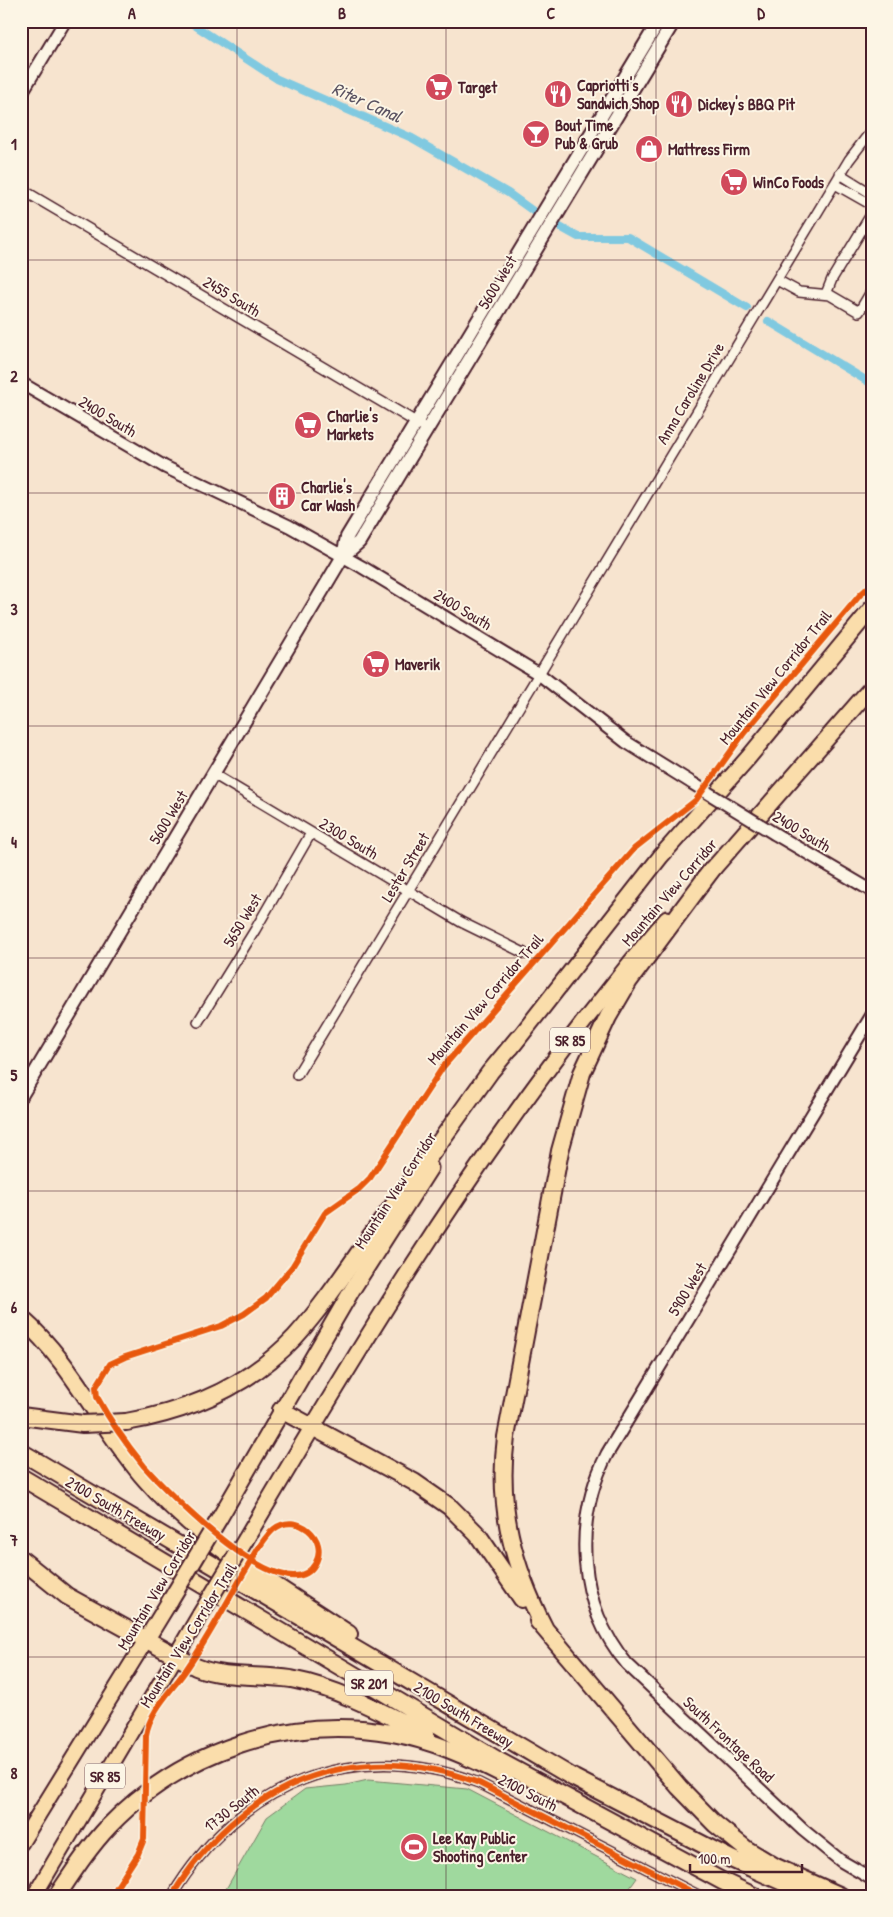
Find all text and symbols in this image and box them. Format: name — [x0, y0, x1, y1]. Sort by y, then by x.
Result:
text: A — [128, 2, 136, 24]
text: B — [338, 2, 346, 24]
text: C — [547, 2, 556, 24]
text: D — [757, 2, 765, 24]
supermarket icon: Target — [424, 72, 454, 102]
place label: Capriotti's Sandwich Shop — [577, 74, 659, 115]
water label: Riter Canal — [328, 76, 407, 129]
place label: Target — [457, 76, 497, 99]
restaurant icon: Capriotti's Sandwich Shop — [543, 79, 573, 109]
restaurant icon: Dickey's BBQ Pit — [664, 89, 694, 119]
place label: Dickey's BBQ Pit — [698, 93, 795, 116]
place label: Bout Time Pub & Grub — [555, 114, 619, 154]
bar icon: Bout Time Pub & Grub — [521, 119, 551, 149]
text: 1 — [11, 133, 17, 155]
shop icon: Mattress Firm — [634, 134, 664, 164]
place label: Mattress Firm — [668, 138, 750, 160]
supermarket icon: WinCo Foods — [719, 167, 749, 197]
place label: WinCo Foods — [753, 171, 825, 193]
street label: 5600 West — [472, 251, 522, 313]
street label: 2455 South — [199, 270, 265, 322]
street label: Anna Caroline Drive — [651, 337, 729, 448]
text: 2 — [10, 365, 18, 387]
street label: 2400 South — [75, 390, 141, 442]
place label: Charlie's Markets — [327, 405, 379, 445]
supermarket icon: Charlie's Markets — [293, 410, 323, 440]
place label: Charlie's Car Wash — [301, 476, 355, 516]
building icon: Charlie's Car Wash — [267, 481, 297, 511]
street label: 2400 South — [430, 583, 496, 635]
text: 3 — [10, 598, 18, 620]
street label: Mountain View Corridor Trail — [714, 604, 837, 749]
supermarket icon: Maverik — [361, 649, 391, 679]
place label: Maverik — [395, 653, 440, 675]
street label: 5600 West — [143, 786, 193, 848]
street label: 2400 South — [769, 805, 835, 857]
street label: 2300 South — [315, 812, 383, 864]
street label: Lester Street — [376, 828, 435, 906]
text: 4 — [11, 831, 17, 853]
street label: Mountain View Corridor — [616, 834, 722, 950]
street label: 5650 West — [217, 889, 267, 951]
street label: Mountain View Corridor Trail — [422, 928, 549, 1069]
road number: SR 85 — [550, 1028, 590, 1052]
text: 5 — [11, 1064, 18, 1086]
street label: Mountain View Corridor — [349, 1127, 441, 1253]
street label: 5900 West — [662, 1258, 712, 1320]
text: 6 — [11, 1296, 18, 1318]
street label: 2100 South Freeway — [62, 1470, 171, 1546]
street label: Mountain View Corridor — [112, 1526, 200, 1654]
text: 7 — [9, 1529, 18, 1551]
street label: Mountain View Corridor Trail — [134, 1558, 242, 1712]
road number: SR 201 — [345, 1670, 393, 1696]
street label: 2100 South Freeway — [410, 1676, 518, 1753]
street label: South Frontage Road — [679, 1691, 779, 1787]
text: 8 — [11, 1762, 18, 1784]
road number: SR 85 — [85, 1764, 125, 1788]
street label: 2100 South — [495, 1768, 562, 1816]
street label: 1730 South — [199, 1779, 263, 1836]
place label: Lee Kay Public Shooting Center — [433, 1827, 528, 1868]
sports icon: Lee Kay Public Shooting Center — [399, 1832, 429, 1862]
scale bar — [690, 1842, 803, 1874]
text: 100 m — [698, 1848, 731, 1869]

